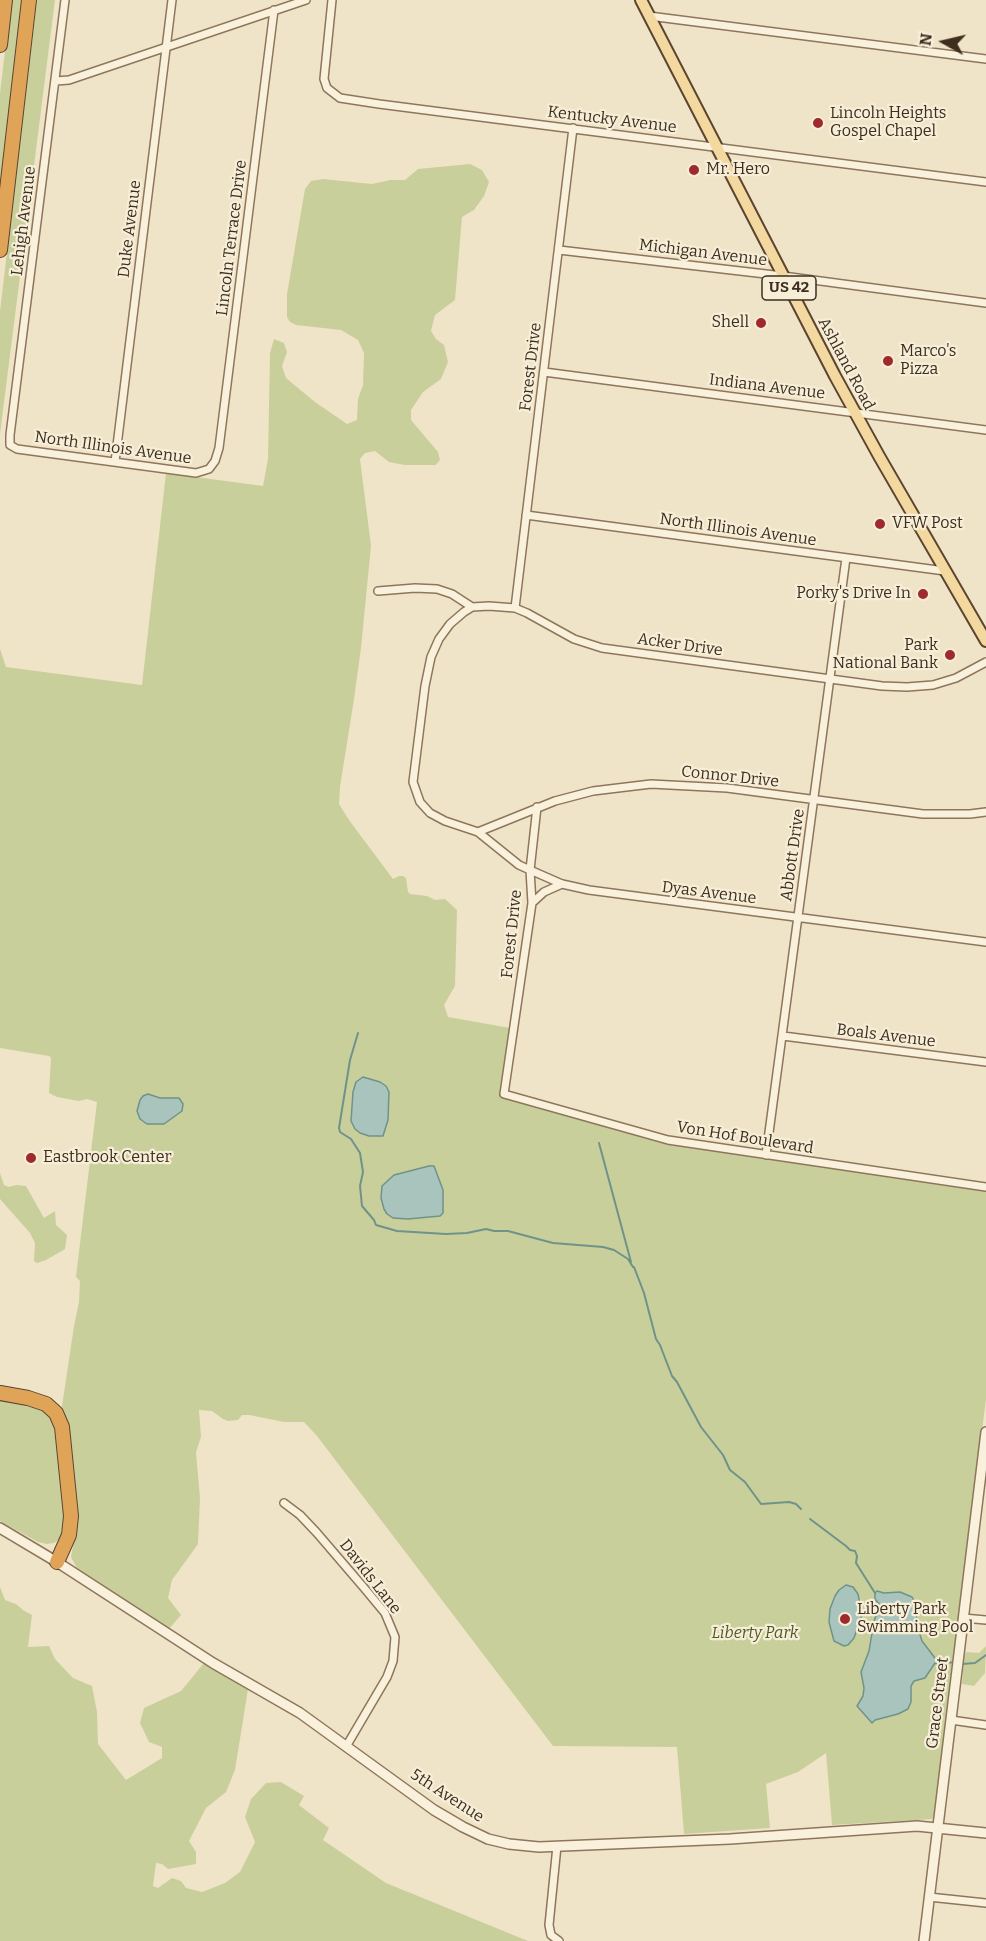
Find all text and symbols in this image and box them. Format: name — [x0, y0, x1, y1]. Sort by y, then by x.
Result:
north arrow — [914, 12, 974, 72]
text: N — [915, 32, 936, 47]
street label: Kentucky Avenue — [546, 103, 678, 137]
place label: Lincoln Heights Gospel Chapel — [830, 104, 946, 142]
marker: Lincoln Heights Gospel Chapel — [811, 116, 825, 130]
street label: Lincoln Terrace Drive — [213, 159, 251, 317]
place label: Mr. Hero — [706, 160, 770, 180]
marker: Mr. Hero — [687, 163, 701, 177]
street label: Lehigh Avenue — [8, 165, 40, 277]
street label: Duke Avenue — [115, 179, 145, 279]
street label: Michigan Avenue — [638, 236, 768, 270]
road number: US 42 — [762, 276, 816, 300]
place label: Shell — [711, 313, 749, 333]
street label: Ashland Road — [814, 314, 878, 414]
marker: Shell — [754, 316, 768, 330]
street label: Forest Drive — [516, 322, 546, 412]
place label: Marco's Pizza — [900, 342, 956, 380]
marker: Marco's Pizza — [881, 354, 895, 368]
street label: Indiana Avenue — [708, 370, 826, 404]
street label: North Illinois Avenue — [33, 427, 193, 469]
street label: North Illinois Avenue — [658, 509, 818, 551]
place label: VFW Post — [892, 514, 963, 534]
marker: VFW Post — [873, 517, 887, 531]
place label: Porky's Drive In — [796, 584, 911, 604]
marker: Porky's Drive In — [916, 587, 930, 601]
street label: Acker Drive — [636, 630, 724, 660]
place label: Park National Bank — [832, 636, 938, 674]
marker: Park National Bank — [943, 648, 957, 662]
street label: Connor Drive — [680, 762, 780, 792]
street label: Abbott Drive — [777, 808, 809, 902]
street label: Dyas Avenue — [661, 878, 757, 908]
street label: Forest Drive — [498, 889, 526, 979]
street label: Boals Avenue — [835, 1020, 937, 1052]
street label: Von Hof Boulevard — [675, 1118, 815, 1158]
place label: Eastbrook Center — [43, 1148, 171, 1168]
marker: Eastbrook Center — [24, 1151, 38, 1165]
street label: Davids Lane — [335, 1536, 405, 1618]
place label: Liberty Park Swimming Pool — [857, 1600, 973, 1638]
marker: Liberty Park Swimming Pool — [838, 1612, 852, 1626]
park label: Liberty Park — [712, 1624, 798, 1644]
street label: Grace Street — [923, 1656, 953, 1750]
street label: 5th Avenue — [407, 1765, 487, 1827]

